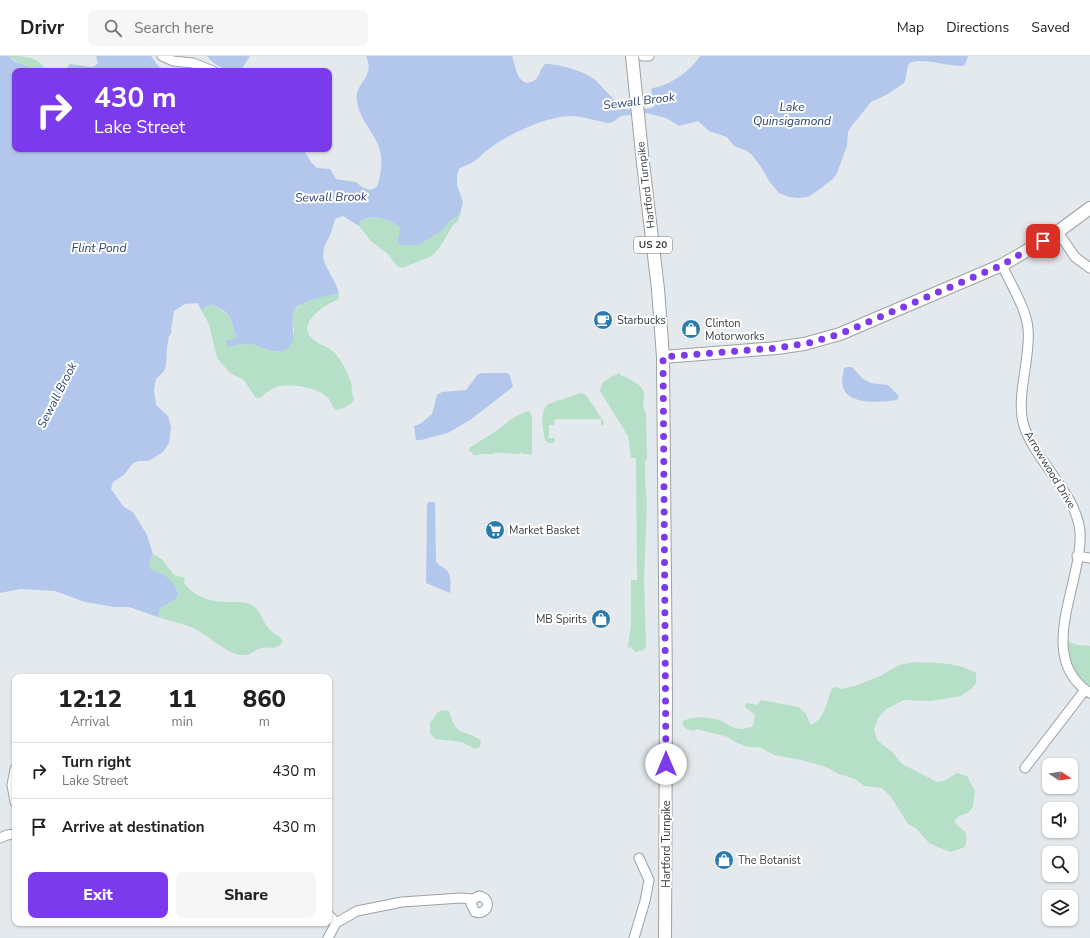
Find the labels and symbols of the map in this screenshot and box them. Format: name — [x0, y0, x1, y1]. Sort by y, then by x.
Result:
water label: Sewall Brook — [602, 89, 677, 113]
water label: Lake Quinsigamond — [753, 99, 831, 129]
street label: Hartford Turnpike — [633, 141, 659, 229]
water label: Sewall Brook — [295, 188, 368, 206]
pin — [1026, 224, 1060, 258]
road number: US 20 — [634, 237, 672, 253]
water label: Flint Pond — [72, 240, 126, 256]
cafe icon: Starbucks — [592, 309, 614, 331]
place label: Starbucks — [617, 313, 666, 328]
place label: Clinton Motorworks — [705, 316, 765, 344]
shop icon: Clinton Motorworks — [680, 318, 702, 340]
water label: Sewall Brook — [34, 358, 81, 431]
street label: Arrowwood Drive — [1021, 428, 1079, 512]
supermarket icon: Market Basket — [484, 519, 506, 541]
place label: Market Basket — [509, 523, 580, 538]
shop icon: MB Spirits — [590, 608, 612, 630]
place label: MB Spirits — [536, 612, 587, 627]
position arrow — [645, 743, 687, 785]
north arrow — [1042, 758, 1078, 794]
street label: Hartford Turnpike — [659, 800, 674, 888]
shop icon: The Botanist — [713, 849, 735, 871]
place label: The Botanist — [738, 853, 801, 868]

